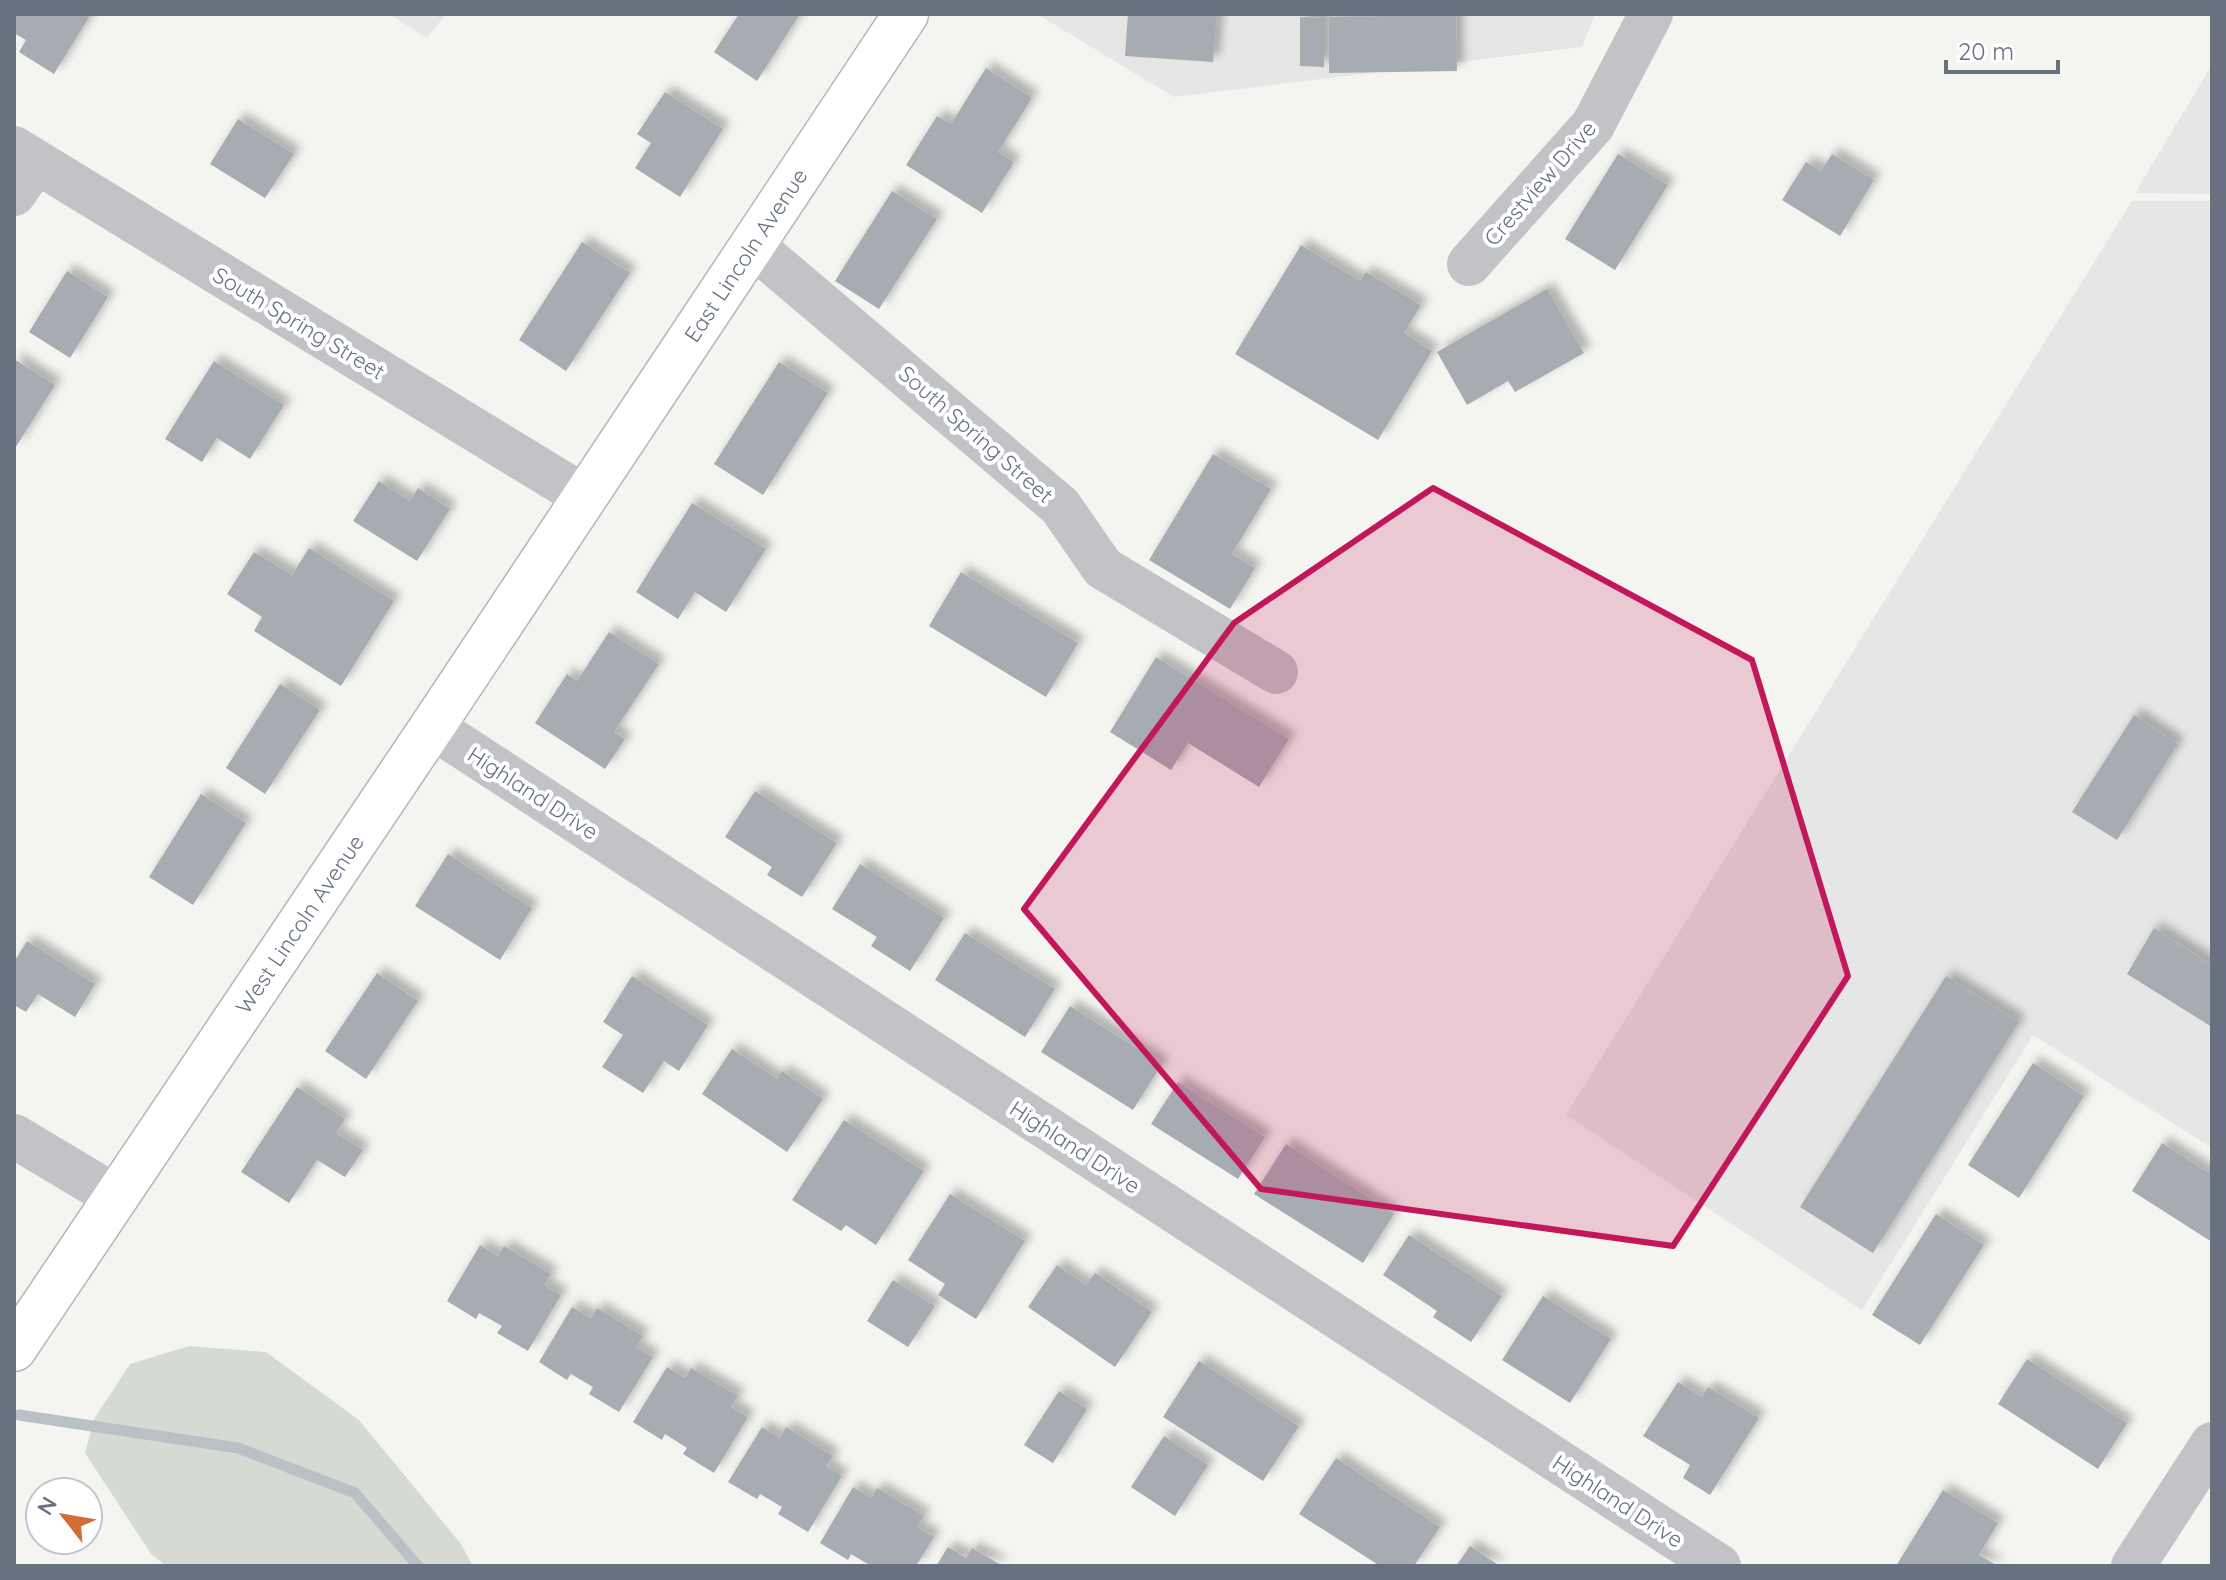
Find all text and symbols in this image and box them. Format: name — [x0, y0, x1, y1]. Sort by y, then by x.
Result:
scale bar — [1946, 24, 2058, 74]
text: 20 m — [1958, 36, 2014, 66]
street label: Crestview Drive — [1478, 115, 1602, 251]
street label: East Lincoln Avenue — [678, 163, 813, 347]
street label: South Spring Street — [208, 261, 390, 385]
street label: South Spring Street — [893, 359, 1059, 509]
street label: Highland Drive — [462, 740, 604, 846]
street label: West Lincoln Avenue — [229, 829, 370, 1019]
street label: Highland Drive — [1004, 1094, 1146, 1200]
street label: Highland Drive — [1547, 1448, 1689, 1554]
north arrow — [24, 1476, 104, 1556]
text: N — [31, 1492, 63, 1520]

